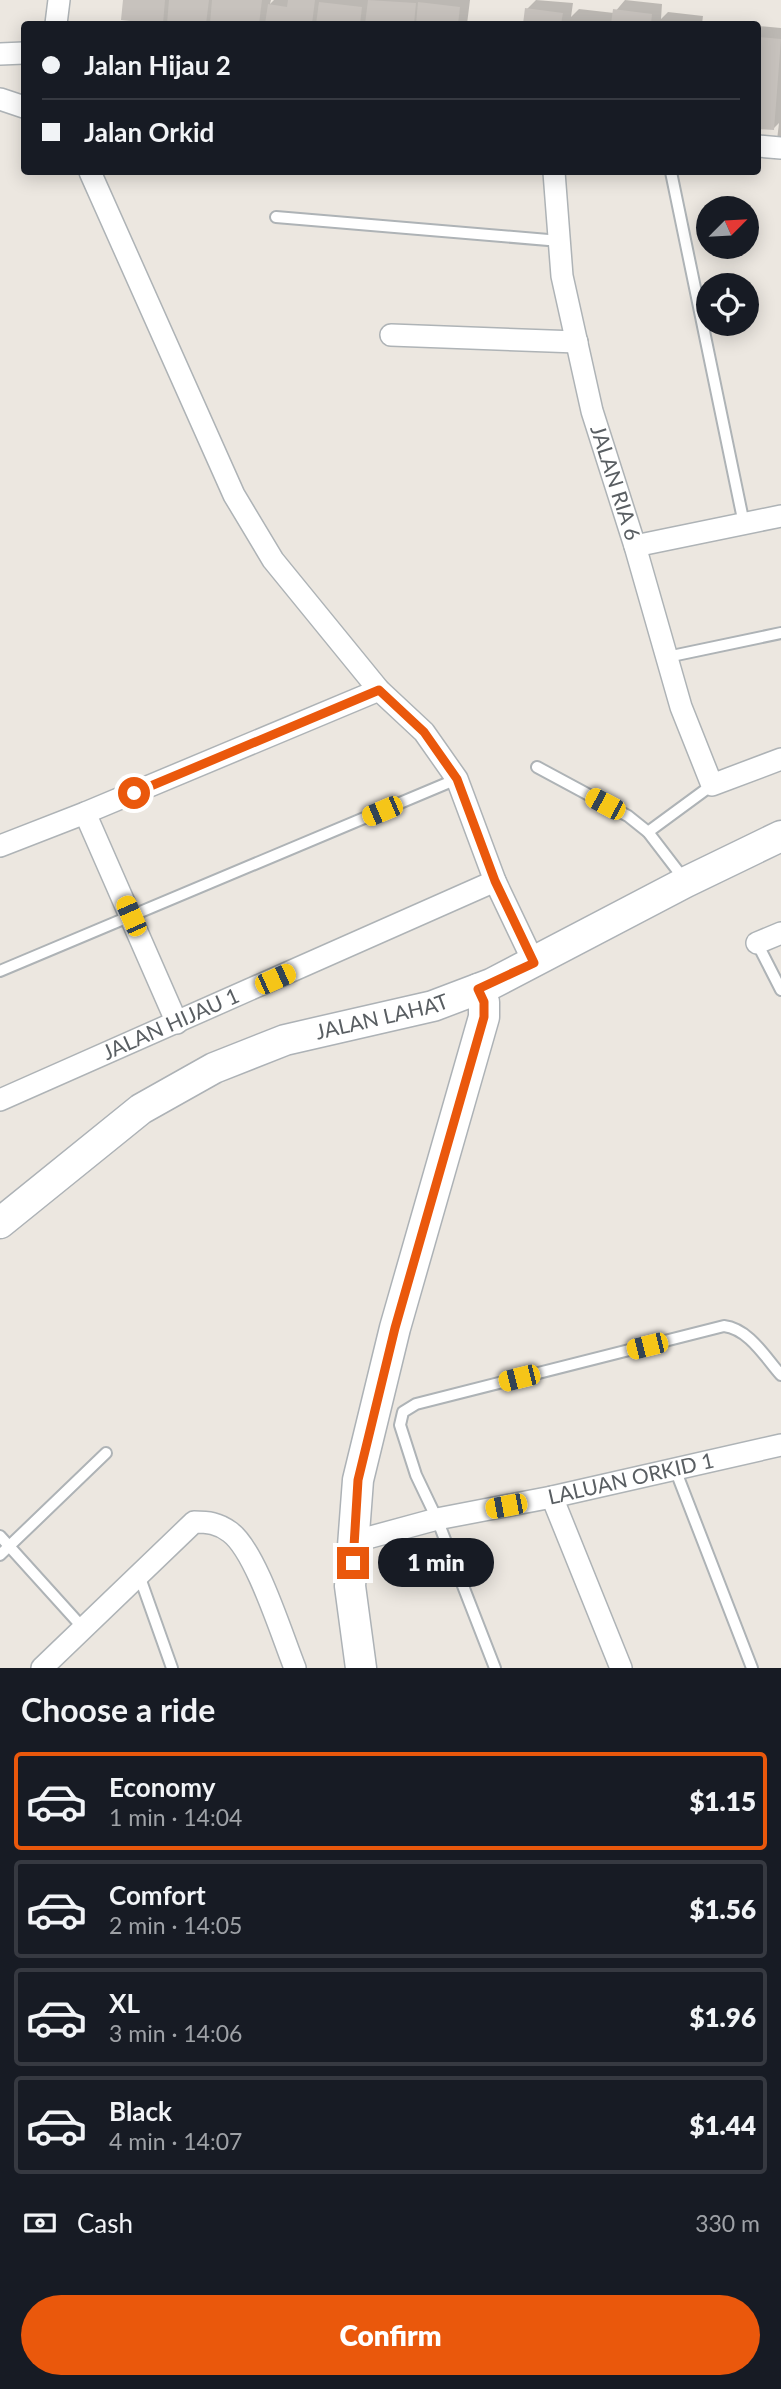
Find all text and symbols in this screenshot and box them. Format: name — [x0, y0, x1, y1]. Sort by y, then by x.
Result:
text: Jalan Hijau 2 — [84, 49, 231, 81]
text: Jalan Orkid — [84, 116, 214, 148]
north arrow — [696, 196, 760, 259]
map controls — [696, 196, 759, 336]
button: locate — [696, 273, 759, 336]
street label: JALAN RIA 6 — [586, 422, 646, 543]
route start — [118, 777, 150, 809]
car — [582, 785, 629, 823]
car — [359, 793, 406, 829]
car — [113, 893, 150, 939]
car — [252, 961, 299, 997]
street label: JALAN HIJAU 1 — [98, 982, 243, 1064]
street label: JALAN LAHAT — [313, 987, 452, 1044]
car — [625, 1331, 670, 1361]
car — [497, 1363, 542, 1393]
street label: LALUAN ORKID 1 — [545, 1447, 716, 1509]
car — [484, 1492, 529, 1520]
callout: 1 min — [378, 1538, 493, 1588]
route end — [337, 1547, 369, 1579]
text: 1 min — [407, 1548, 465, 1576]
text: Choose a ride — [21, 1690, 215, 1729]
icon: car — [25, 1770, 88, 1833]
text: Economy — [109, 1771, 215, 1803]
text: $1.15 — [689, 1785, 756, 1817]
text: 1 min · 14:04 — [109, 1803, 242, 1831]
icon: car — [25, 1878, 88, 1941]
text: Comfort — [109, 1879, 206, 1911]
text: $1.56 — [689, 1893, 756, 1925]
text: 2 min · 14:05 — [109, 1911, 242, 1939]
icon: car — [25, 1986, 88, 2049]
text: XL — [109, 1987, 140, 2019]
text: $1.96 — [689, 2001, 756, 2033]
text: 3 min · 14:06 — [109, 2019, 242, 2047]
icon: car — [25, 2094, 88, 2157]
text: Black — [109, 2095, 172, 2127]
text: $1.44 — [689, 2109, 756, 2141]
text: 4 min · 14:07 — [109, 2127, 242, 2155]
icon: cash — [21, 2204, 59, 2242]
text: Cash — [77, 2207, 133, 2239]
text: 330 m — [695, 2209, 760, 2237]
button: Confirm — [21, 2295, 760, 2375]

